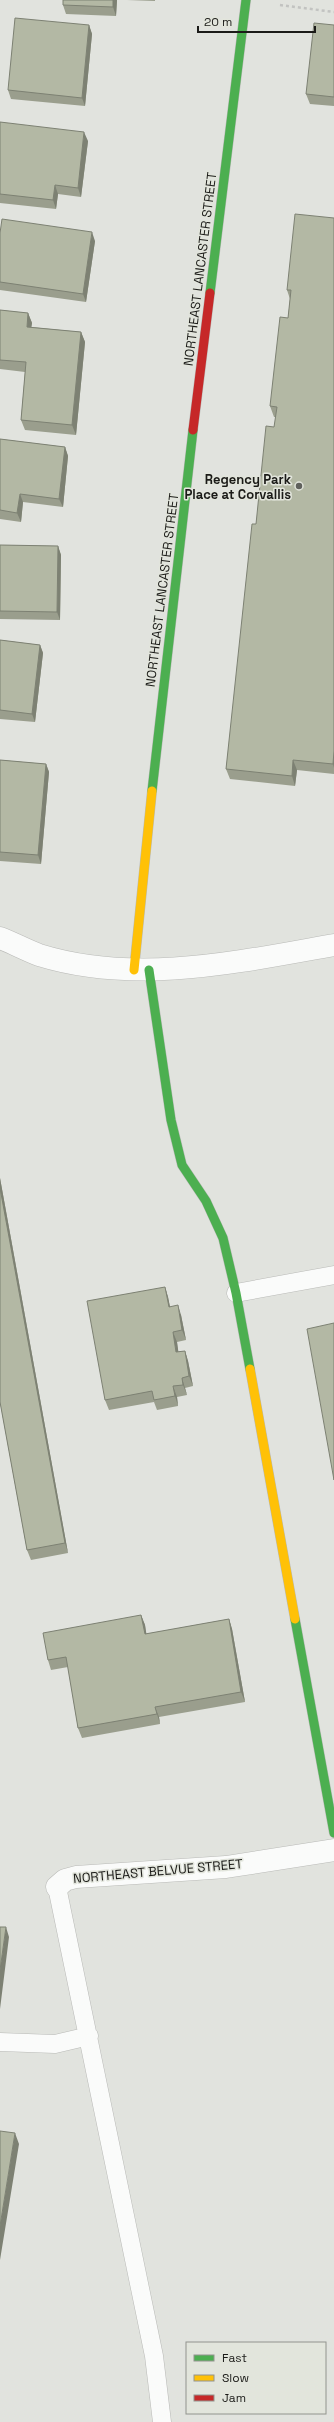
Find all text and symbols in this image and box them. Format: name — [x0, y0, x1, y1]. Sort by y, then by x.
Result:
scale bar — [198, 8, 315, 34]
text: 20 m — [204, 14, 232, 30]
street label: NORTHEAST LANCASTER STREET — [180, 171, 220, 367]
place label: Regency Park Place at Corvallis — [184, 471, 292, 503]
marker: Regency Park Place at Corvallis — [294, 481, 304, 491]
street label: NORTHEAST LANCASTER STREET — [142, 492, 182, 688]
street label: NORTHEAST BELVUE STREET — [72, 1855, 244, 1887]
legend — [186, 2342, 326, 2414]
text: Fast — [222, 2350, 247, 2366]
text: Slow — [222, 2370, 249, 2386]
text: Jam — [222, 2390, 246, 2406]

